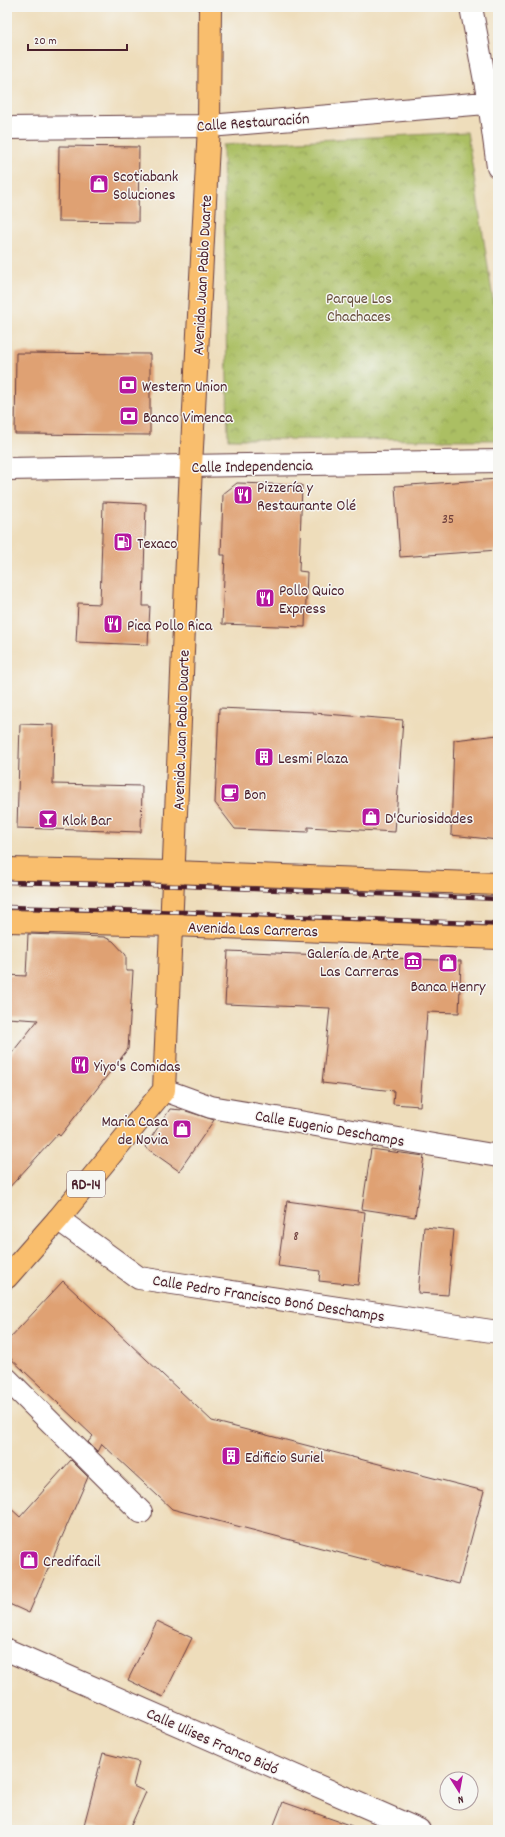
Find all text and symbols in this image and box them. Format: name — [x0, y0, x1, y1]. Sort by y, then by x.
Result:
scale bar — [28, 26, 127, 52]
text: 20 m — [34, 33, 57, 50]
street label: Calle Restauración — [196, 108, 310, 139]
place label: Scotiabank Soluciones — [113, 166, 178, 207]
shop icon: Scotiabank Soluciones — [88, 173, 110, 195]
street label: Avenida Juan Pablo Duarte — [188, 194, 219, 356]
park label: Parque Los Chachaces — [326, 288, 392, 329]
bank icon: Western Union — [117, 374, 139, 396]
place label: Western Union — [142, 376, 227, 399]
bank icon: Banco Vimenca — [118, 405, 140, 427]
place label: Banco Vimenca — [143, 407, 233, 430]
street label: Calle Independencia — [191, 455, 313, 480]
place label: Pizzería y Restaurante Olé — [257, 477, 356, 518]
restaurant icon: Pizzería y Restaurante Olé — [232, 484, 254, 506]
house number: 35 — [442, 510, 454, 530]
fuel station icon: Texaco — [112, 531, 134, 553]
place label: Texaco — [137, 533, 177, 556]
place label: Pollo Quico Express — [279, 580, 345, 621]
restaurant icon: Pollo Quico Express — [254, 587, 276, 609]
restaurant icon: Pica Pollo Rica — [102, 613, 124, 635]
place label: Pica Pollo Rica — [127, 615, 213, 638]
street label: Avenida Juan Pablo Duarte — [168, 649, 197, 811]
building icon: Lesmi Plaza — [253, 746, 275, 768]
place label: Lesmi Plaza — [278, 748, 349, 771]
cafe icon: Bon — [219, 782, 241, 804]
place label: Bon — [244, 784, 266, 807]
shop icon: D'Curiosidades — [360, 806, 382, 828]
bar icon: Klok Bar — [37, 808, 59, 830]
place label: D'Curiosidades — [385, 808, 473, 831]
place label: Klok Bar — [62, 810, 112, 833]
street label: Avenida Las Carreras — [187, 917, 319, 944]
place label: Galería de Arte Las Carreras — [307, 943, 399, 984]
museum icon: Galería de Arte Las Carreras — [402, 950, 424, 972]
shop icon: Banca Henry — [437, 952, 459, 974]
place label: Banca Henry — [410, 976, 486, 999]
restaurant icon: Yiyo's Comidas — [69, 1054, 91, 1076]
place label: Yiyo's Comidas — [94, 1056, 181, 1079]
street label: Calle Eugenio Deschamps — [253, 1105, 406, 1154]
place label: Maria Casa de Novia — [101, 1111, 168, 1152]
shop icon: Maria Casa de Novia — [171, 1118, 193, 1140]
road number: RD-14 — [67, 1171, 105, 1197]
house number: 8 — [293, 1227, 299, 1247]
street label: Calle Pedro Francisco Bonó Deschamps — [151, 1270, 387, 1329]
building icon: Edificio Suriel — [220, 1445, 242, 1467]
place label: Edificio Suriel — [245, 1447, 324, 1470]
shop icon: Credifacil — [18, 1549, 40, 1571]
place label: Credifacil — [43, 1551, 101, 1574]
street label: Calle Ulises Franco Bidó — [142, 1703, 282, 1782]
north arrow — [439, 1771, 479, 1811]
text: N — [456, 1790, 465, 1807]

